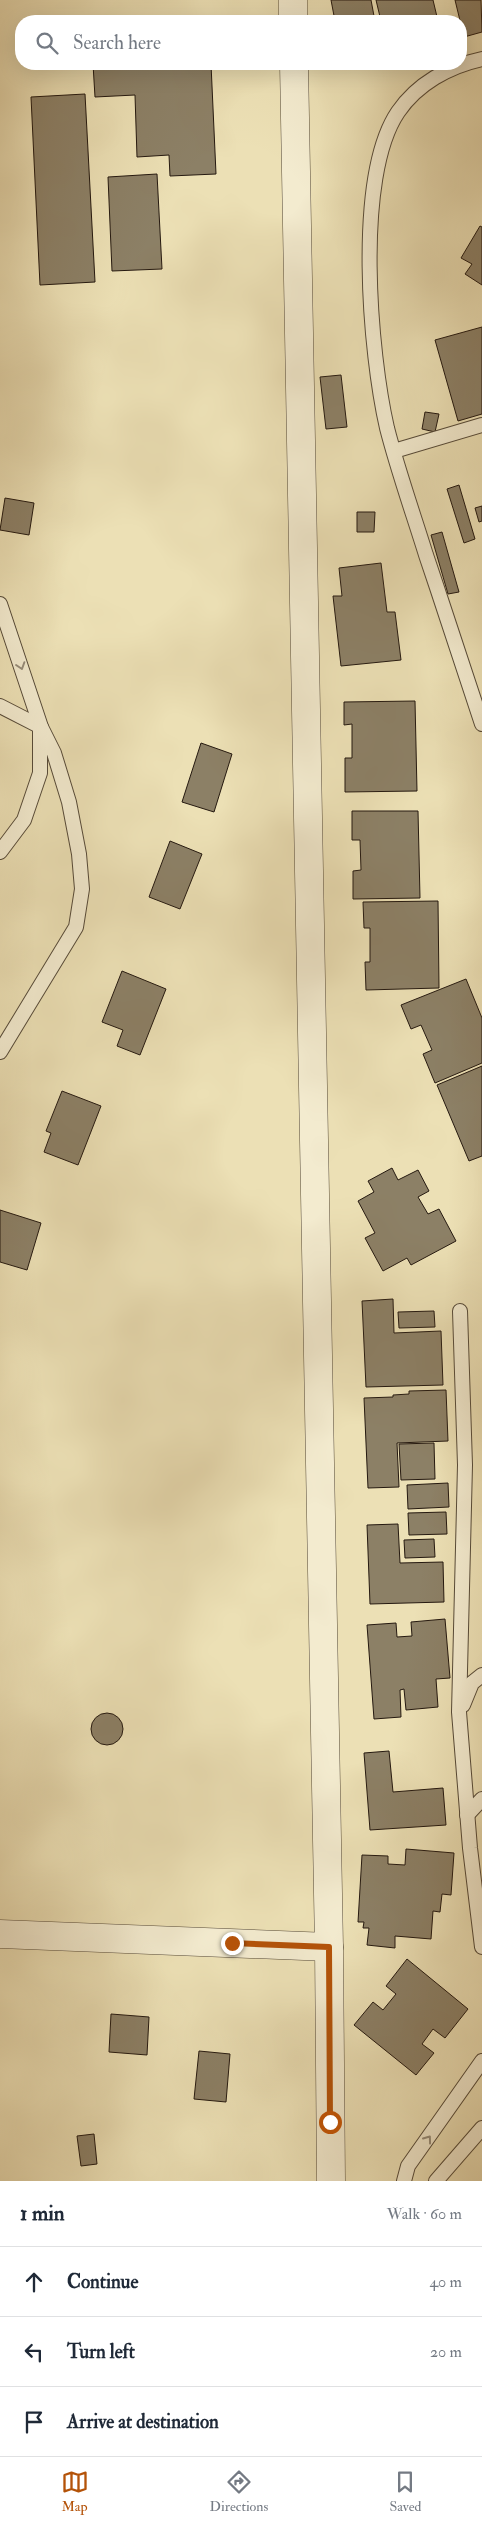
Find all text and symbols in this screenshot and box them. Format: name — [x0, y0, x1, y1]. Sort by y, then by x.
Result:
search box — [15, 15, 467, 70]
icon: search — [33, 29, 61, 57]
text: Search here — [73, 31, 161, 55]
one-way arrow — [15, 662, 25, 670]
route end — [221, 1932, 244, 1955]
route start — [319, 2111, 342, 2134]
one-way arrow — [422, 2135, 431, 2145]
text: 1 min — [20, 2200, 65, 2227]
text: Walk · 60 m — [387, 2204, 462, 2224]
icon: ahead — [20, 2268, 48, 2296]
text: Continue — [67, 2270, 138, 2294]
text: 40 m — [429, 2272, 462, 2292]
icon: left — [20, 2338, 48, 2366]
text: Turn left — [67, 2340, 135, 2364]
text: 20 m — [430, 2342, 462, 2362]
icon: arrive — [20, 2408, 48, 2436]
text: Arrive at destination — [67, 2410, 219, 2434]
tab: Map — [61, 2468, 89, 2515]
tab: Directions — [210, 2468, 268, 2515]
tab: Saved — [389, 2468, 421, 2515]

